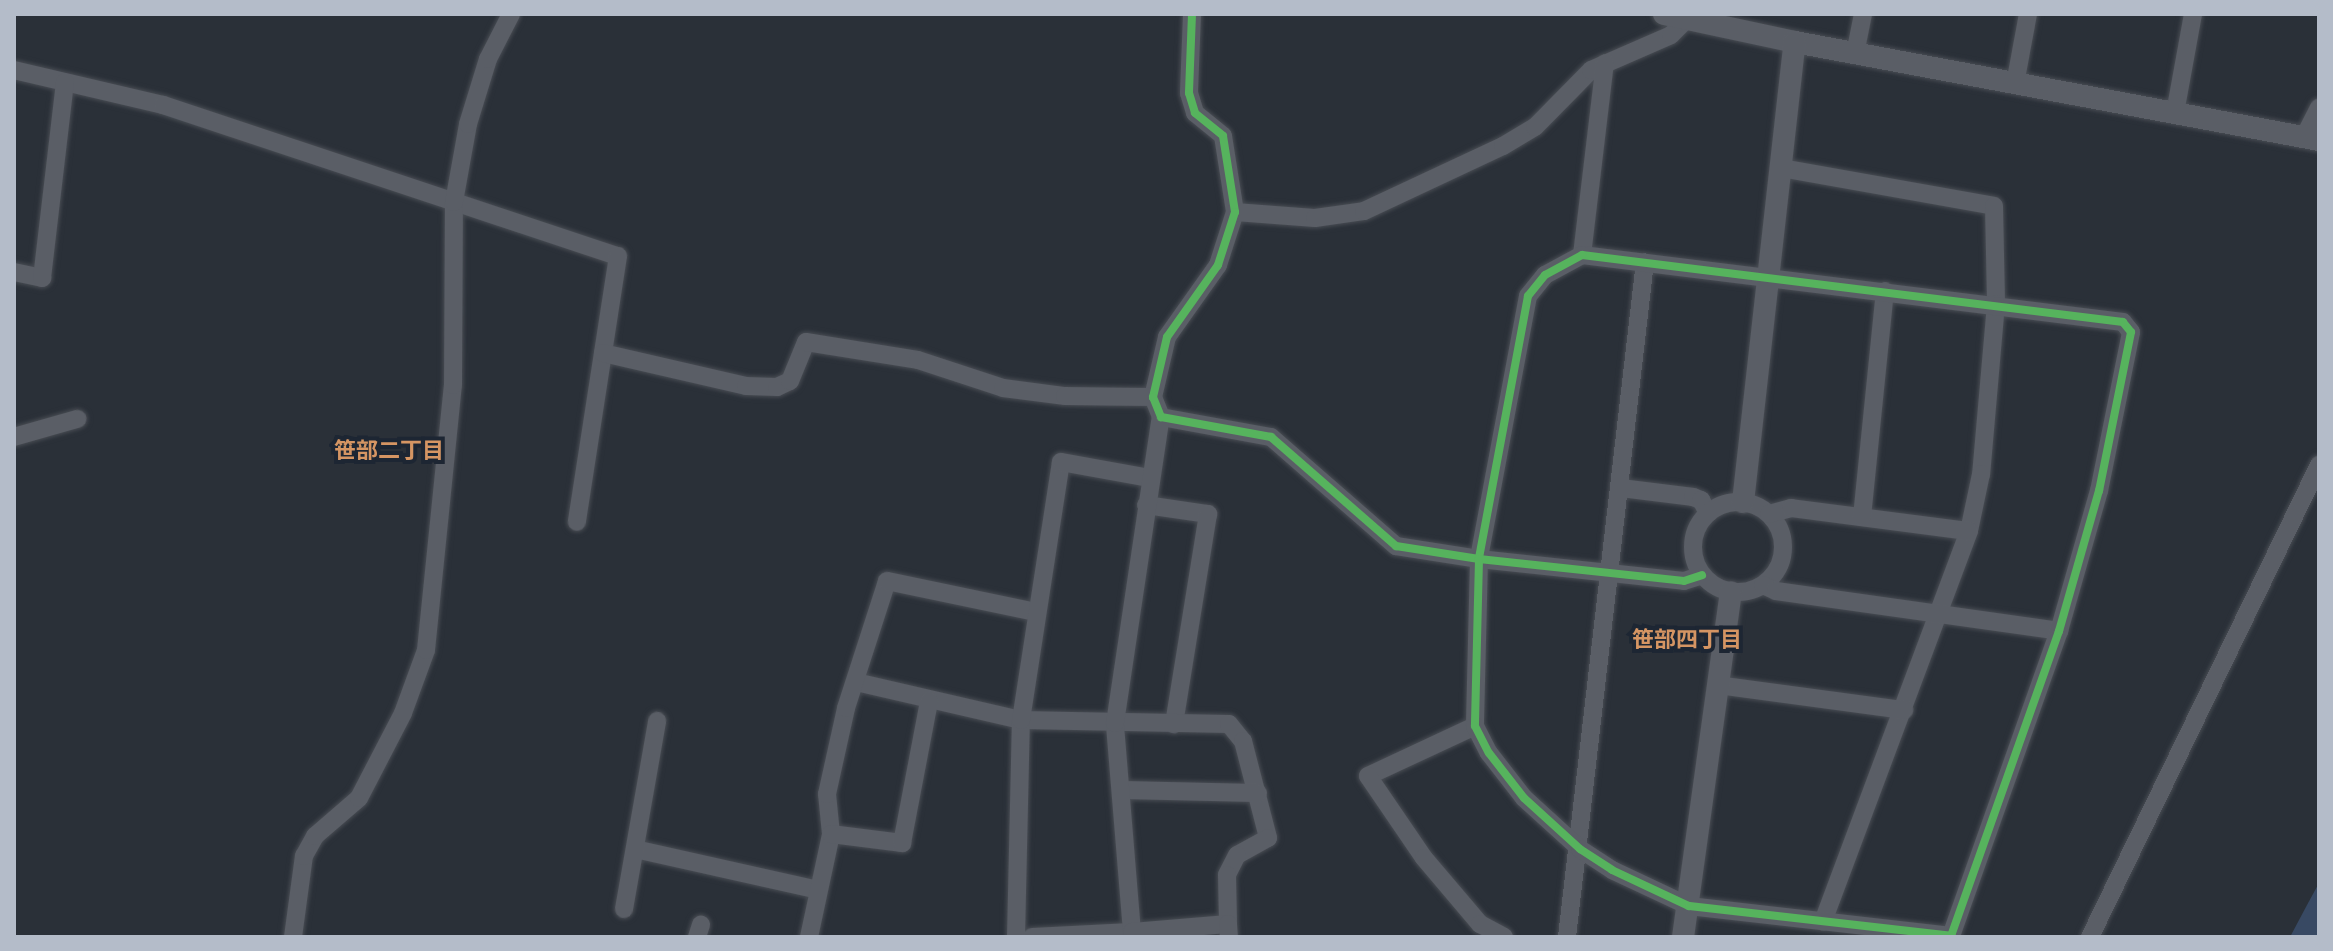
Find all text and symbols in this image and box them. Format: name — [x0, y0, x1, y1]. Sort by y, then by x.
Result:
district label: 笹部二丁目 — [334, 438, 444, 464]
district label: 笹部四丁目 — [1632, 627, 1742, 653]

